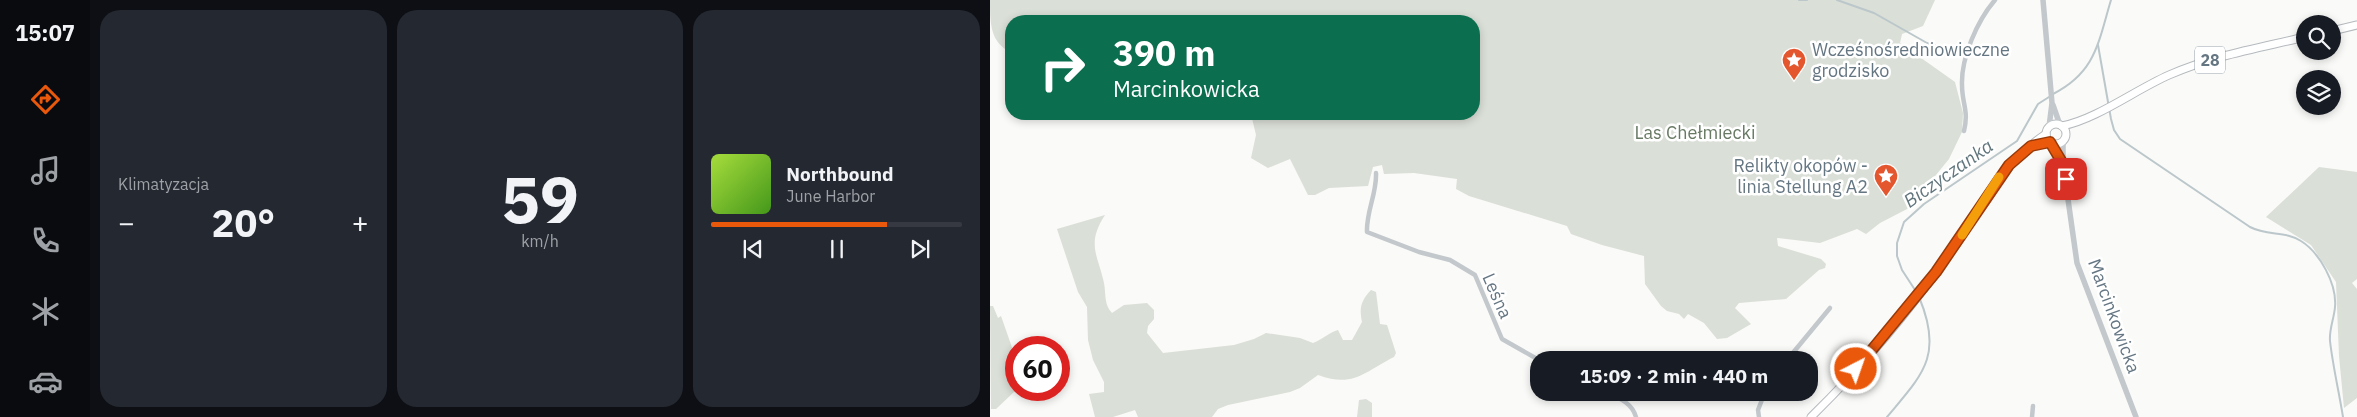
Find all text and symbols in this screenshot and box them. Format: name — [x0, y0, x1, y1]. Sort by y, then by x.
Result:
map controls — [2296, 15, 2341, 115]
button: search — [2296, 15, 2341, 60]
text: 15:07 — [15, 18, 75, 47]
text: 390 m — [1113, 30, 1216, 76]
icon: right — [1030, 35, 1095, 100]
place label: Wcześnośredniowieczne grodzisko — [1812, 38, 2010, 82]
road number: 28 — [2195, 46, 2225, 74]
place icon: Wcześnośredniowieczne grodzisko — [1781, 47, 1807, 81]
button: layers — [2296, 70, 2341, 115]
text: Marcinkowicka — [1113, 74, 1260, 103]
icon: directions — [28, 82, 63, 117]
park label: Las Chełmiecki — [1634, 121, 1756, 144]
water label: Biczyczanka — [1899, 133, 1997, 213]
icon: music — [28, 153, 63, 188]
place label: Relikty okopów - linia Stellung A2 — [1734, 154, 1868, 198]
text: 59 — [501, 156, 579, 241]
pin — [2045, 158, 2087, 200]
text: Northbound — [786, 162, 894, 186]
place icon: Relikty okopów - linia Stellung A2 — [1873, 163, 1899, 197]
icon: arrive — [2052, 165, 2080, 193]
text: Klimatyzacja — [118, 174, 209, 194]
text: June Harbor — [786, 186, 875, 206]
text: 20° — [212, 198, 275, 247]
text: − — [118, 204, 135, 241]
text: + — [352, 204, 369, 241]
icon: phone — [28, 223, 63, 258]
text: km/h — [521, 231, 559, 251]
icon: previous — [739, 235, 767, 263]
icon: pause — [823, 235, 851, 263]
icon: next — [906, 235, 934, 263]
street label: Marcinkowicka — [2083, 255, 2146, 377]
street label: Leśna — [1477, 270, 1518, 322]
icon: climate — [28, 294, 63, 329]
speed limit sign: 60 — [1005, 336, 1070, 401]
position arrow — [1829, 342, 1881, 394]
icon: car — [28, 364, 63, 399]
text: 15:09 · 2 min · 440 m — [1580, 364, 1768, 388]

